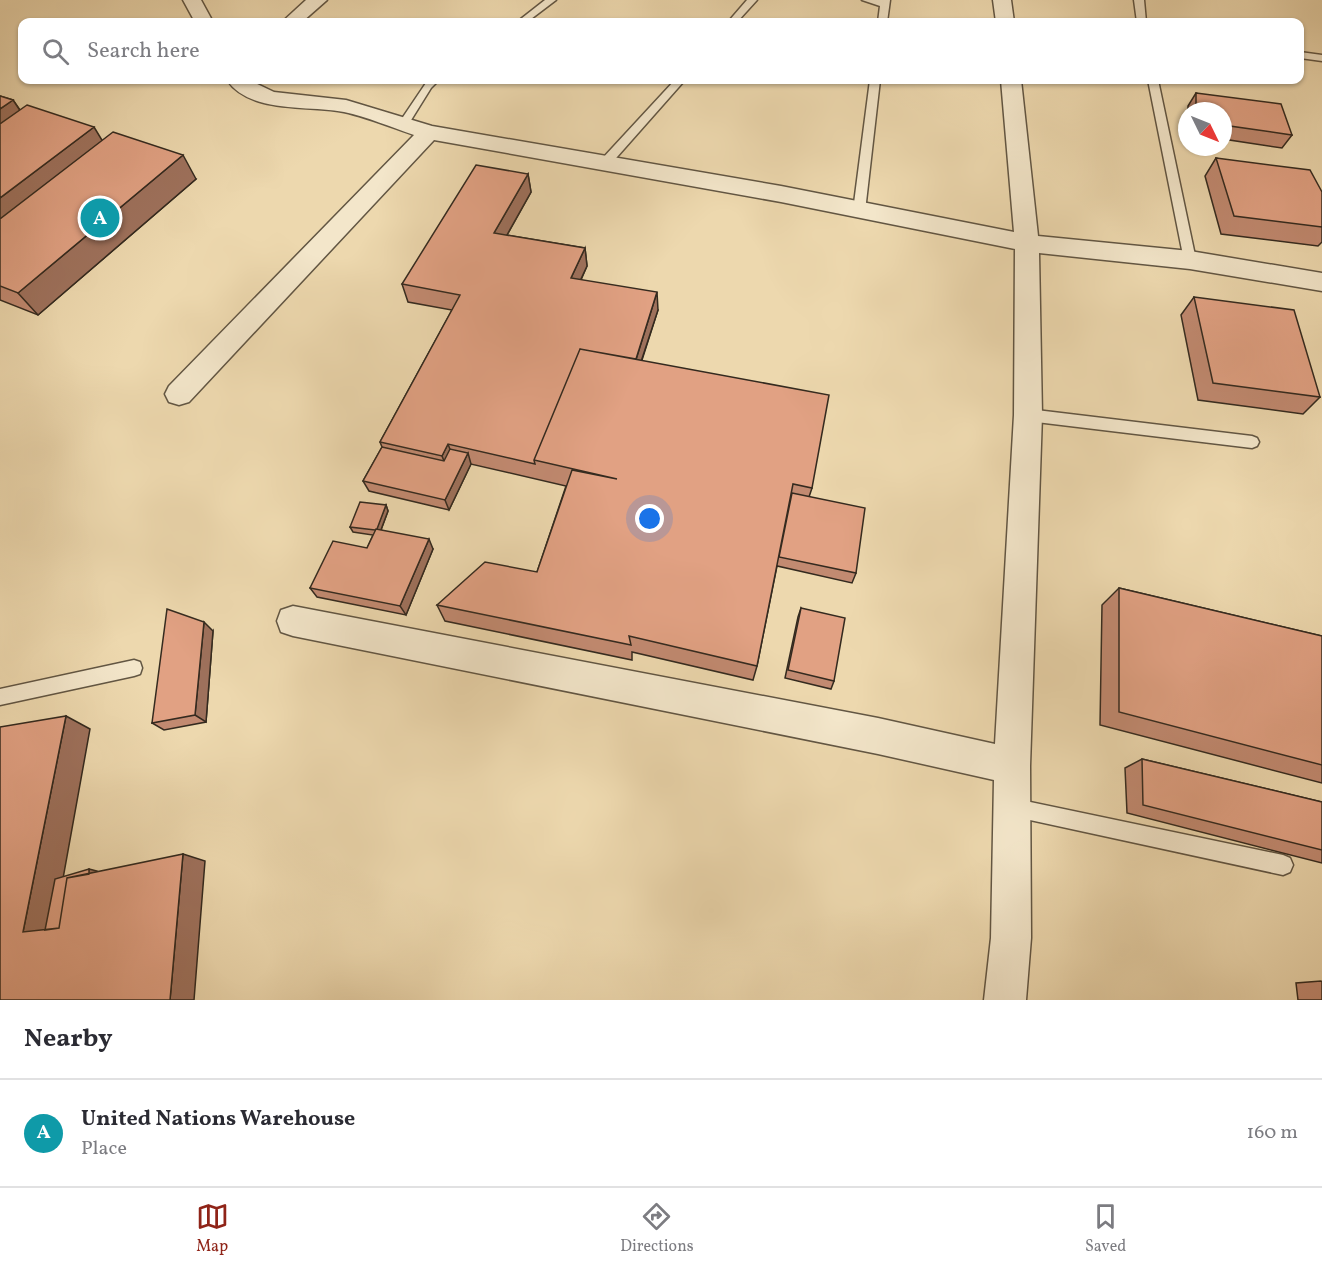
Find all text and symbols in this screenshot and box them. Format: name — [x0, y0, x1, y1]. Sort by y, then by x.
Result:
search box — [18, 18, 1304, 84]
icon: search — [39, 35, 72, 68]
text: Search here — [87, 36, 200, 67]
north arrow — [1178, 102, 1232, 156]
pin: A — [80, 196, 120, 240]
your location — [635, 504, 664, 533]
text: Nearby — [24, 1021, 113, 1057]
text: United Nations Warehouse — [81, 1104, 355, 1135]
text: A — [36, 1119, 51, 1147]
text: 160 m — [1246, 1119, 1298, 1147]
text: Place — [81, 1135, 127, 1163]
tab: Map — [196, 1200, 229, 1258]
tab: Directions — [620, 1200, 694, 1258]
tab: Saved — [1085, 1200, 1126, 1258]

